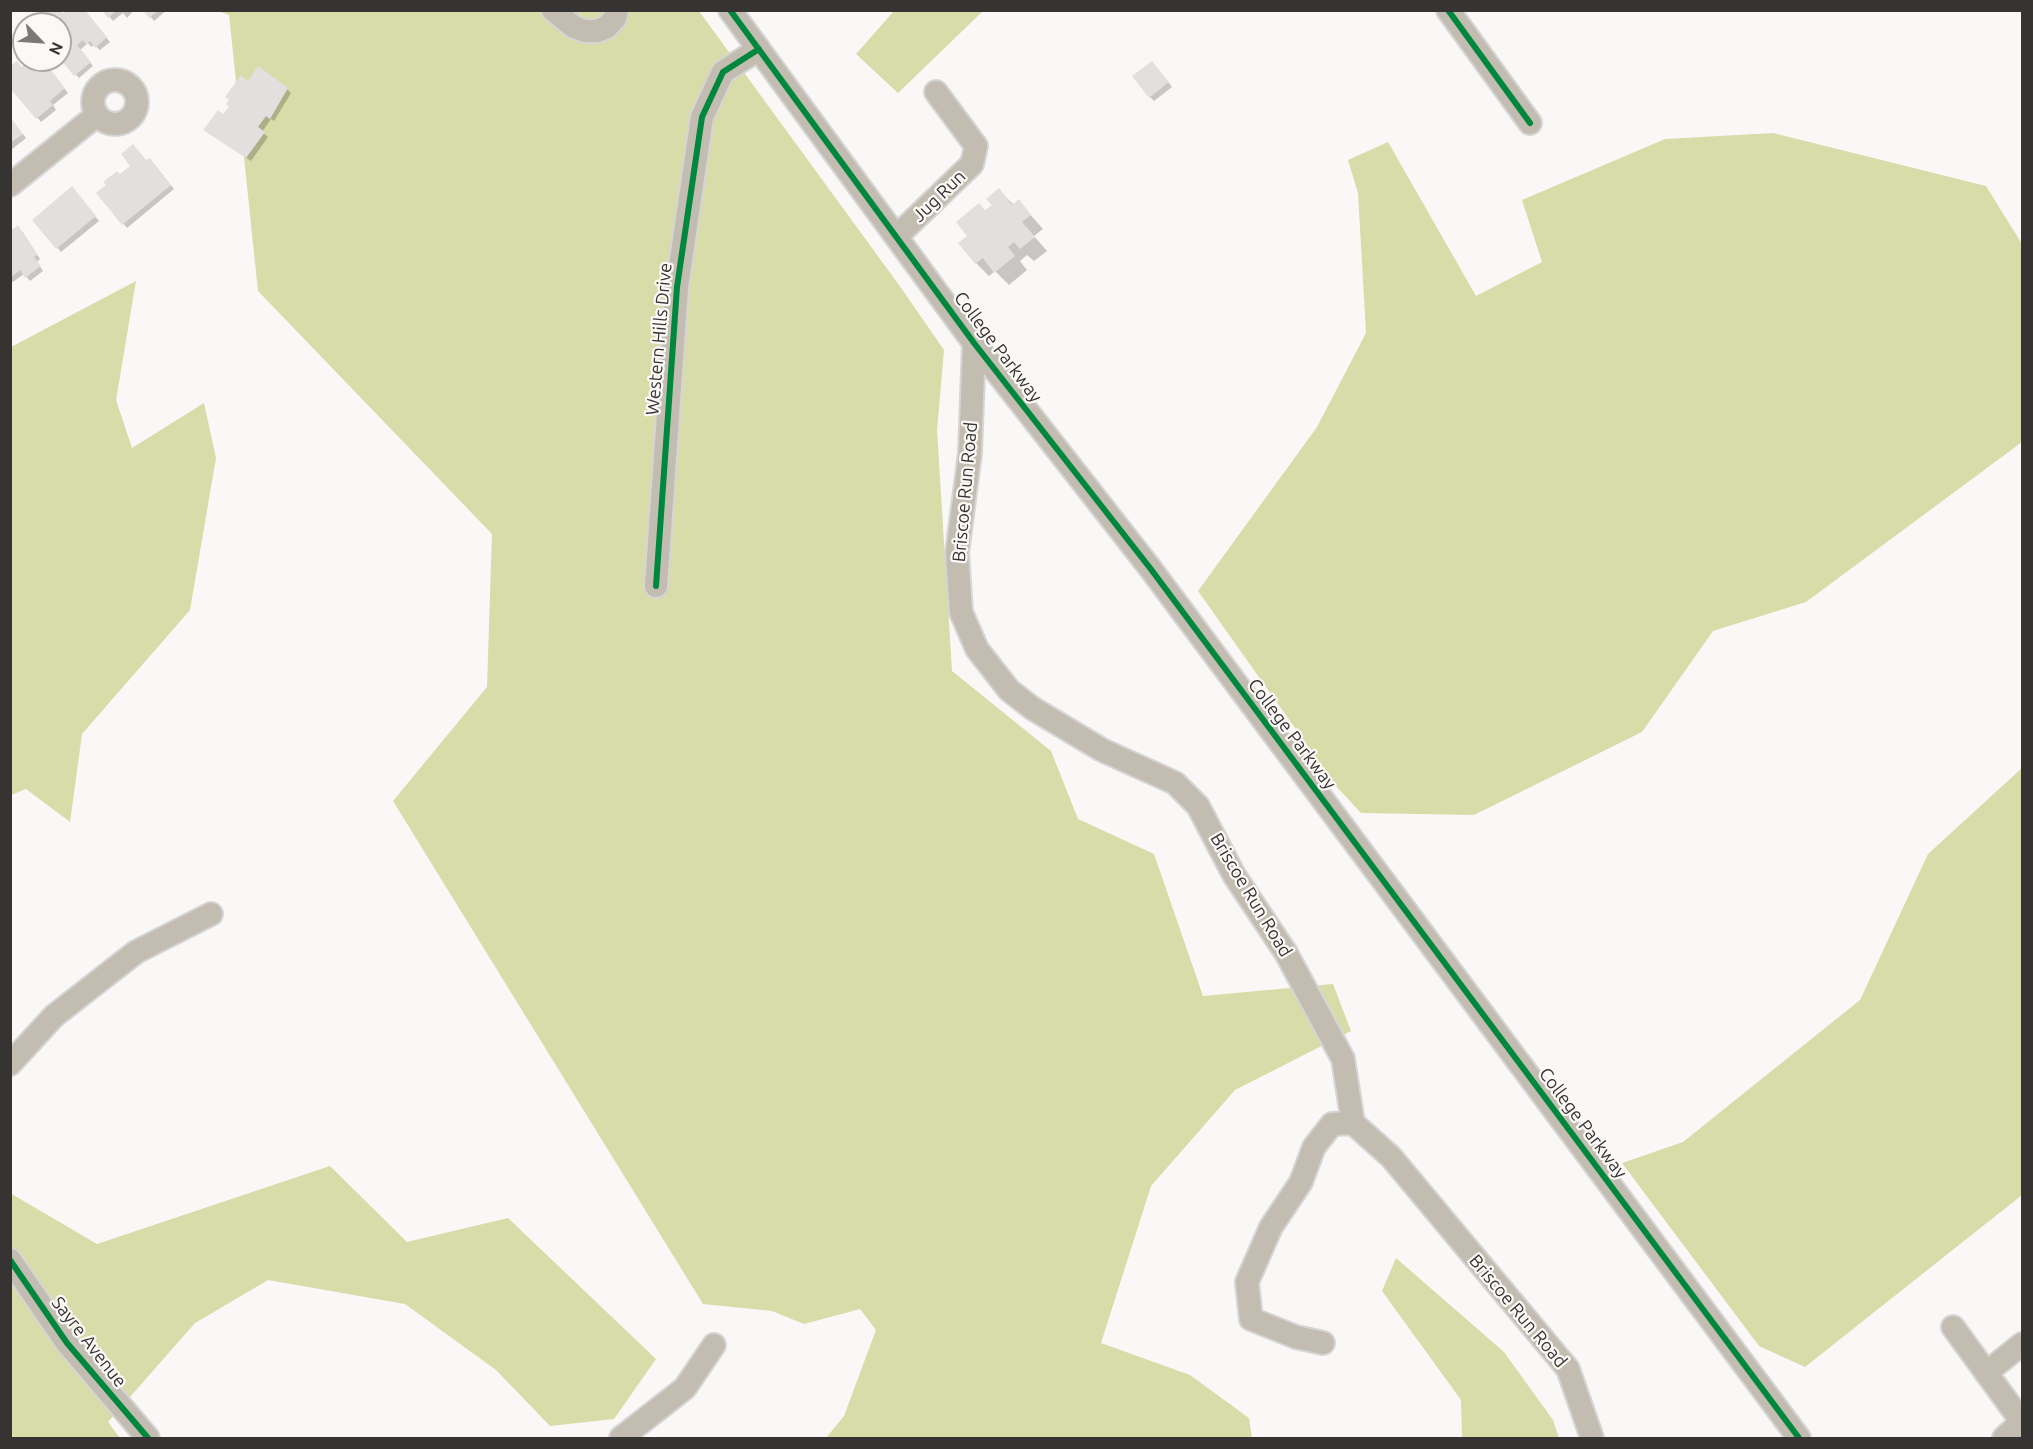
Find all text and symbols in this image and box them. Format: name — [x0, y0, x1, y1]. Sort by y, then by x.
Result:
north arrow — [12, 12, 72, 72]
text: N — [46, 40, 67, 58]
street label: Jug Run — [908, 166, 970, 226]
street label: Western Hills Drive — [642, 262, 676, 416]
street label: College Parkway — [949, 287, 1047, 407]
street label: Briscoe Run Road — [948, 421, 982, 563]
street label: College Parkway — [1243, 674, 1341, 794]
street label: Briscoe Run Road — [1206, 829, 1296, 961]
street label: College Parkway — [1534, 1063, 1632, 1183]
street label: Briscoe Run Road — [1464, 1250, 1572, 1372]
street label: Sayre Avenue — [47, 1292, 131, 1392]

